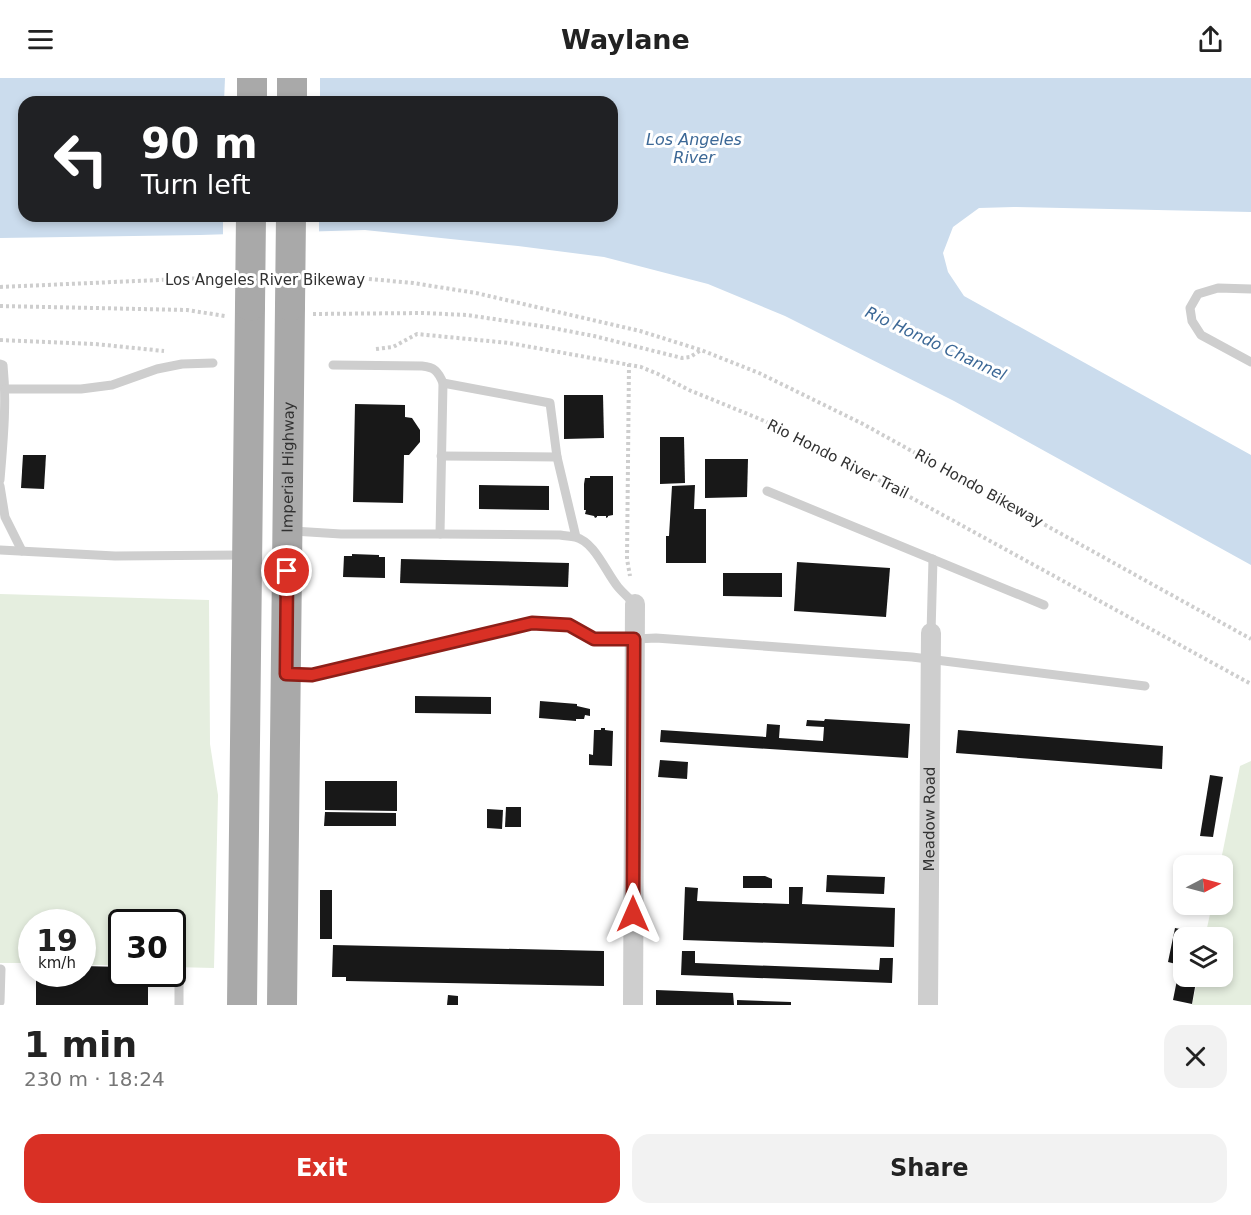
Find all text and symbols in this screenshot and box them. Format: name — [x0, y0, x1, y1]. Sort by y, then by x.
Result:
icon: menu — [24, 23, 57, 56]
icon: share — [1194, 23, 1227, 56]
text: Waylane — [561, 24, 690, 55]
text: 90 m — [141, 119, 258, 168]
icon: left — [42, 120, 120, 198]
water label: Los Angeles River — [646, 130, 742, 167]
text: Turn left — [141, 169, 251, 200]
street label: Los Angeles River Bikeway — [165, 271, 365, 289]
water label: Rio Hondo Channel — [862, 302, 1010, 385]
street label: Imperial Highway — [278, 401, 298, 533]
street label: Rio Hondo River Trail — [764, 416, 912, 502]
street label: Rio Hondo Bikeway — [912, 445, 1047, 531]
pin — [261, 545, 312, 596]
icon: arrive — [270, 554, 303, 587]
street label: Meadow Road — [920, 767, 939, 871]
north arrow — [1173, 855, 1233, 915]
map controls — [1173, 855, 1233, 987]
position arrow — [601, 882, 665, 946]
speed limit sign: 30 — [108, 909, 186, 987]
text: 19 — [36, 923, 78, 958]
button: layers — [1173, 927, 1233, 987]
text: km/h — [38, 954, 76, 972]
text: 1 min — [24, 1024, 137, 1065]
button: close — [1164, 1025, 1227, 1088]
text: 230 m · 18:24 — [24, 1067, 165, 1091]
button: Exit — [24, 1134, 620, 1203]
button: Share — [632, 1134, 1227, 1203]

